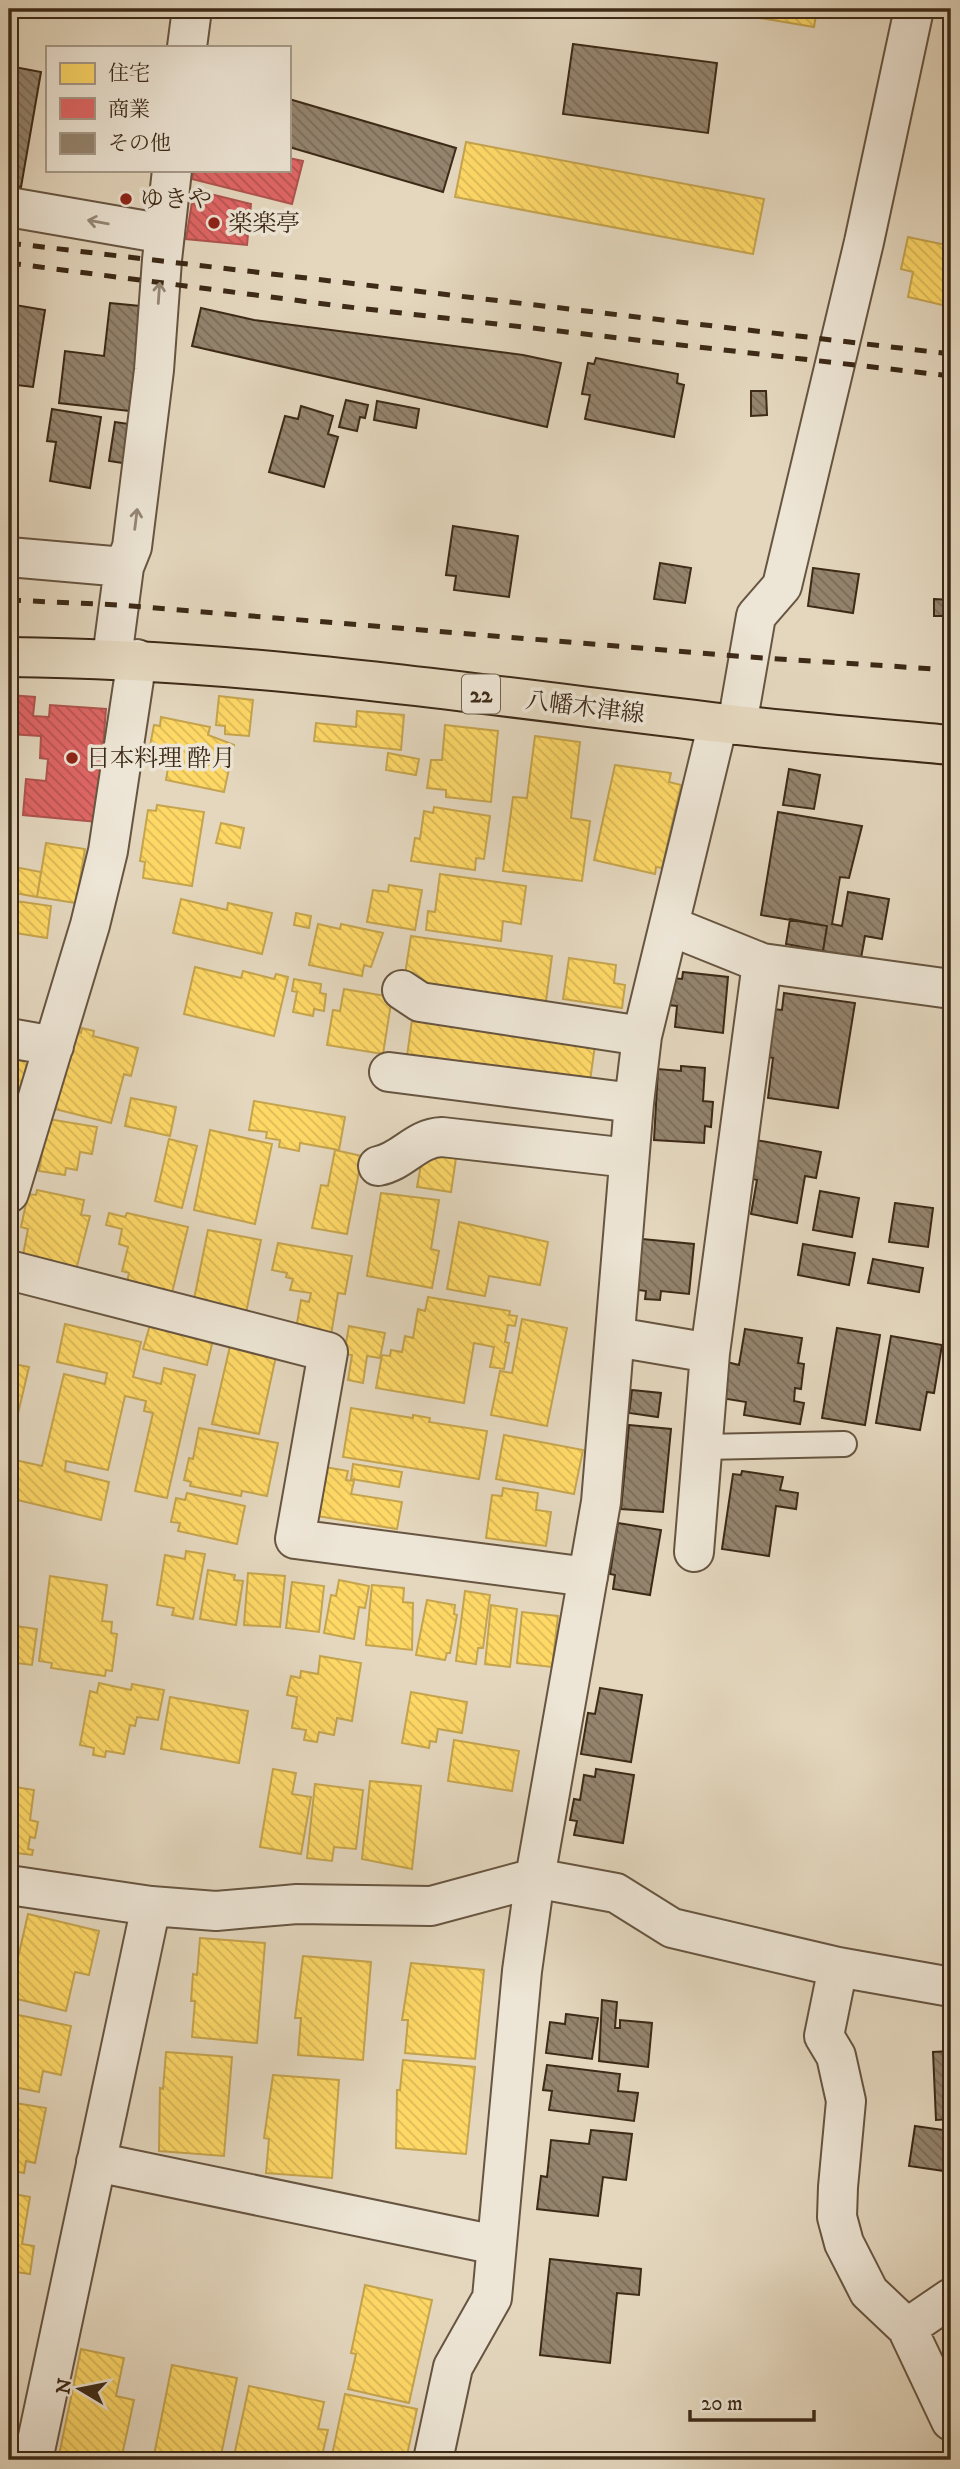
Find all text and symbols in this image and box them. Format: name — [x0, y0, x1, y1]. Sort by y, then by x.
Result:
legend — [46, 46, 290, 172]
text: 住宅 — [108, 61, 150, 87]
text: 商業 — [108, 97, 150, 123]
text: その他 — [108, 131, 171, 157]
place label: ゆきや — [140, 185, 212, 215]
marker: ゆきや — [118, 191, 134, 207]
place label: 楽楽亭 — [228, 209, 300, 239]
one-way arrow — [87, 215, 110, 228]
marker: 楽楽亭 — [206, 215, 222, 231]
one-way arrow — [153, 282, 166, 304]
one-way arrow — [129, 508, 142, 531]
road number: 22 — [462, 674, 500, 714]
street label: 八幡木津線 — [523, 686, 646, 730]
place label: 日本料理 酔月 — [86, 744, 235, 774]
marker: 日本料理 酔月 — [64, 750, 80, 766]
north arrow — [46, 2354, 116, 2424]
text: N — [52, 2376, 77, 2396]
scale bar — [690, 2378, 815, 2422]
text: 20 m — [701, 2391, 743, 2417]

